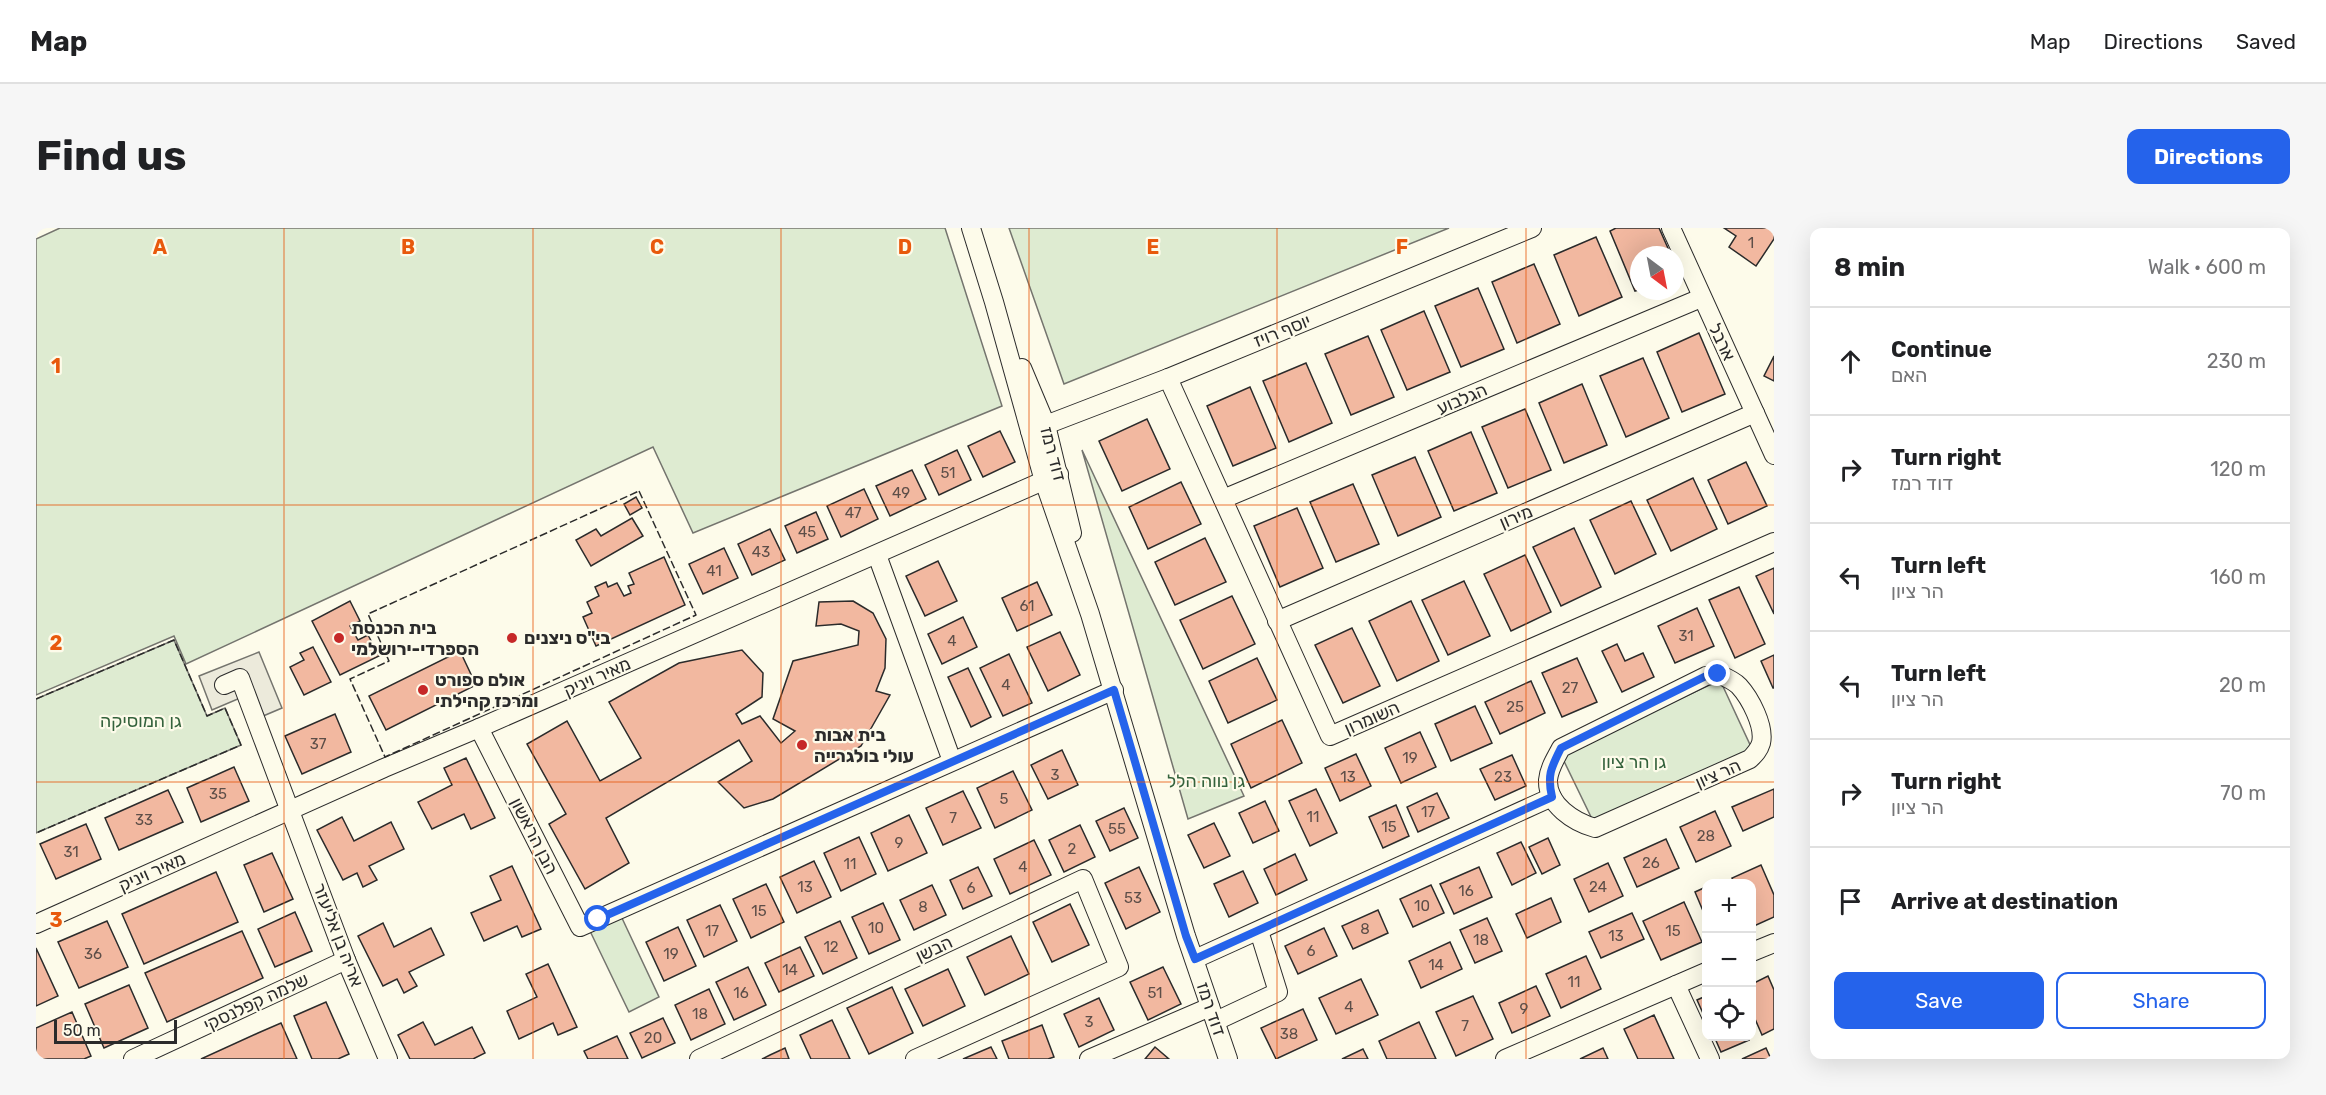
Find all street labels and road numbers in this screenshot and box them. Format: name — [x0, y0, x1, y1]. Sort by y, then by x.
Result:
street label: יוסף רויז — [1250, 310, 1314, 352]
street label: ארבל — [1704, 320, 1740, 364]
street label: הגלבוע — [1433, 379, 1491, 419]
street label: דוד רמז — [1035, 424, 1071, 484]
street label: מירון — [1496, 500, 1536, 534]
street label: מאיר ויניק — [560, 652, 634, 702]
street label: השומרון — [1341, 696, 1403, 740]
street label: הר ציון — [1692, 754, 1744, 794]
street label: הבן הראשון — [505, 794, 563, 878]
street label: מאיר ויניק — [115, 847, 189, 897]
street label: אריה בן אליעזר — [308, 880, 368, 990]
street label: הבשן — [912, 931, 956, 967]
street label: שלמה קפלנסקי — [200, 968, 312, 1036]
street label: דוד רמז — [1191, 979, 1231, 1039]

